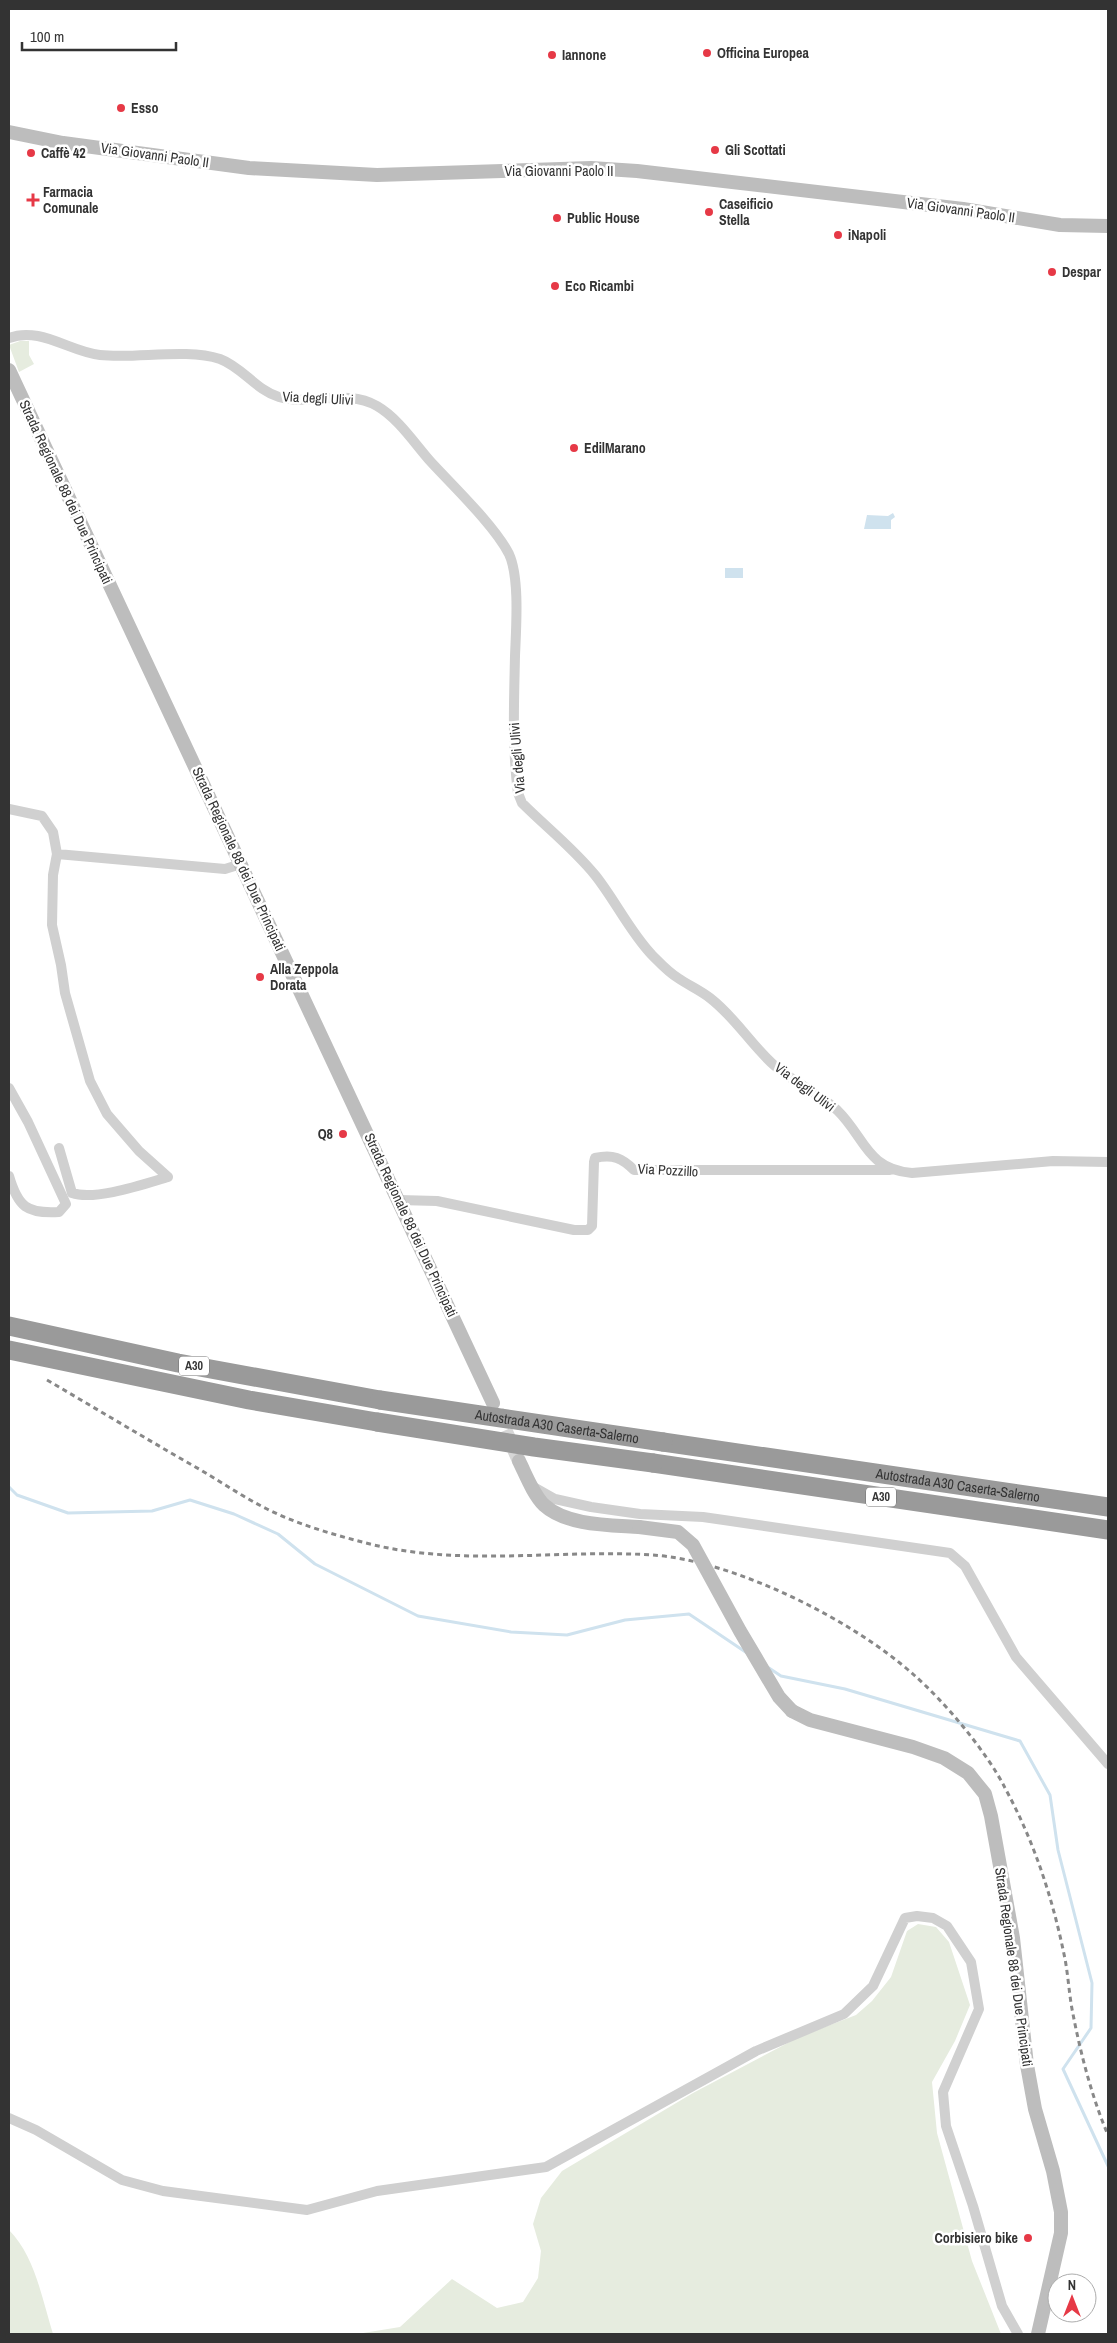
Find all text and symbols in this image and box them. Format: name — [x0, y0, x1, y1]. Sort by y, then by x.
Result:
scale bar — [22, 20, 176, 52]
text: 100 m — [30, 26, 64, 47]
place label: Officina Europea — [717, 44, 809, 62]
place label: Iannone — [562, 46, 606, 64]
marker: Officina Europea — [701, 47, 713, 59]
marker: Iannone — [546, 49, 558, 61]
place label: Esso — [131, 99, 158, 117]
marker: Esso — [115, 102, 127, 114]
street label: Via Giovanni Paolo II — [100, 139, 210, 171]
place label: Gli Scottati — [725, 141, 786, 159]
place label: Caffè 42 — [41, 144, 86, 162]
marker: Gli Scottati — [709, 144, 721, 156]
marker: Caffè 42 — [25, 147, 37, 159]
street label: Via Giovanni Paolo II — [505, 162, 613, 180]
place label: Farmacia Comunale — [43, 183, 99, 217]
marker: Farmacia Comunale — [27, 194, 39, 206]
street label: Via Giovanni Paolo II — [906, 194, 1016, 226]
place label: Caseificio Stella — [719, 195, 773, 229]
marker: Caseificio Stella — [703, 206, 715, 218]
place label: Public House — [567, 209, 640, 227]
marker: Public House — [551, 212, 563, 224]
place label: iNapoli — [848, 226, 886, 244]
marker: iNapoli — [832, 229, 844, 241]
place label: Despar — [1062, 263, 1101, 281]
marker: Despar — [1046, 266, 1058, 278]
place label: Eco Ricambi — [565, 277, 634, 295]
marker: Eco Ricambi — [549, 280, 561, 292]
street label: Via degli Ulivi — [282, 387, 354, 409]
street label: Strada Regionale 88 dei Due Principati — [15, 397, 117, 587]
place label: EdilMarano — [584, 439, 646, 457]
marker: EdilMarano — [568, 442, 580, 454]
street label: Via degli Ulivi — [505, 722, 529, 794]
street label: Strada Regionale 88 dei Due Principati — [188, 764, 290, 954]
place label: Alla Zeppola Dorata — [270, 960, 339, 994]
marker: Alla Zeppola Dorata — [254, 971, 266, 983]
street label: Via degli Ulivi — [771, 1058, 839, 1116]
place label: Q8 — [318, 1125, 333, 1143]
marker: Q8 — [337, 1128, 349, 1140]
street label: Strada Regionale 88 dei Due Principati — [360, 1130, 462, 1320]
street label: Via Pozzillo — [637, 1159, 699, 1181]
road number: A30 — [179, 1356, 209, 1375]
street label: Autostrada A30 Caserta-Salerno — [473, 1405, 640, 1447]
street label: Autostrada A30 Caserta-Salerno — [875, 1465, 1041, 1505]
road number: A30 — [866, 1488, 896, 1506]
street label: Strada Regionale 88 dei Due Principati — [991, 1866, 1037, 2068]
place label: Corbisiero bike — [934, 2229, 1018, 2247]
marker: Corbisiero bike — [1022, 2232, 1034, 2244]
north arrow — [1047, 2273, 1097, 2323]
text: N — [1068, 2276, 1076, 2294]

